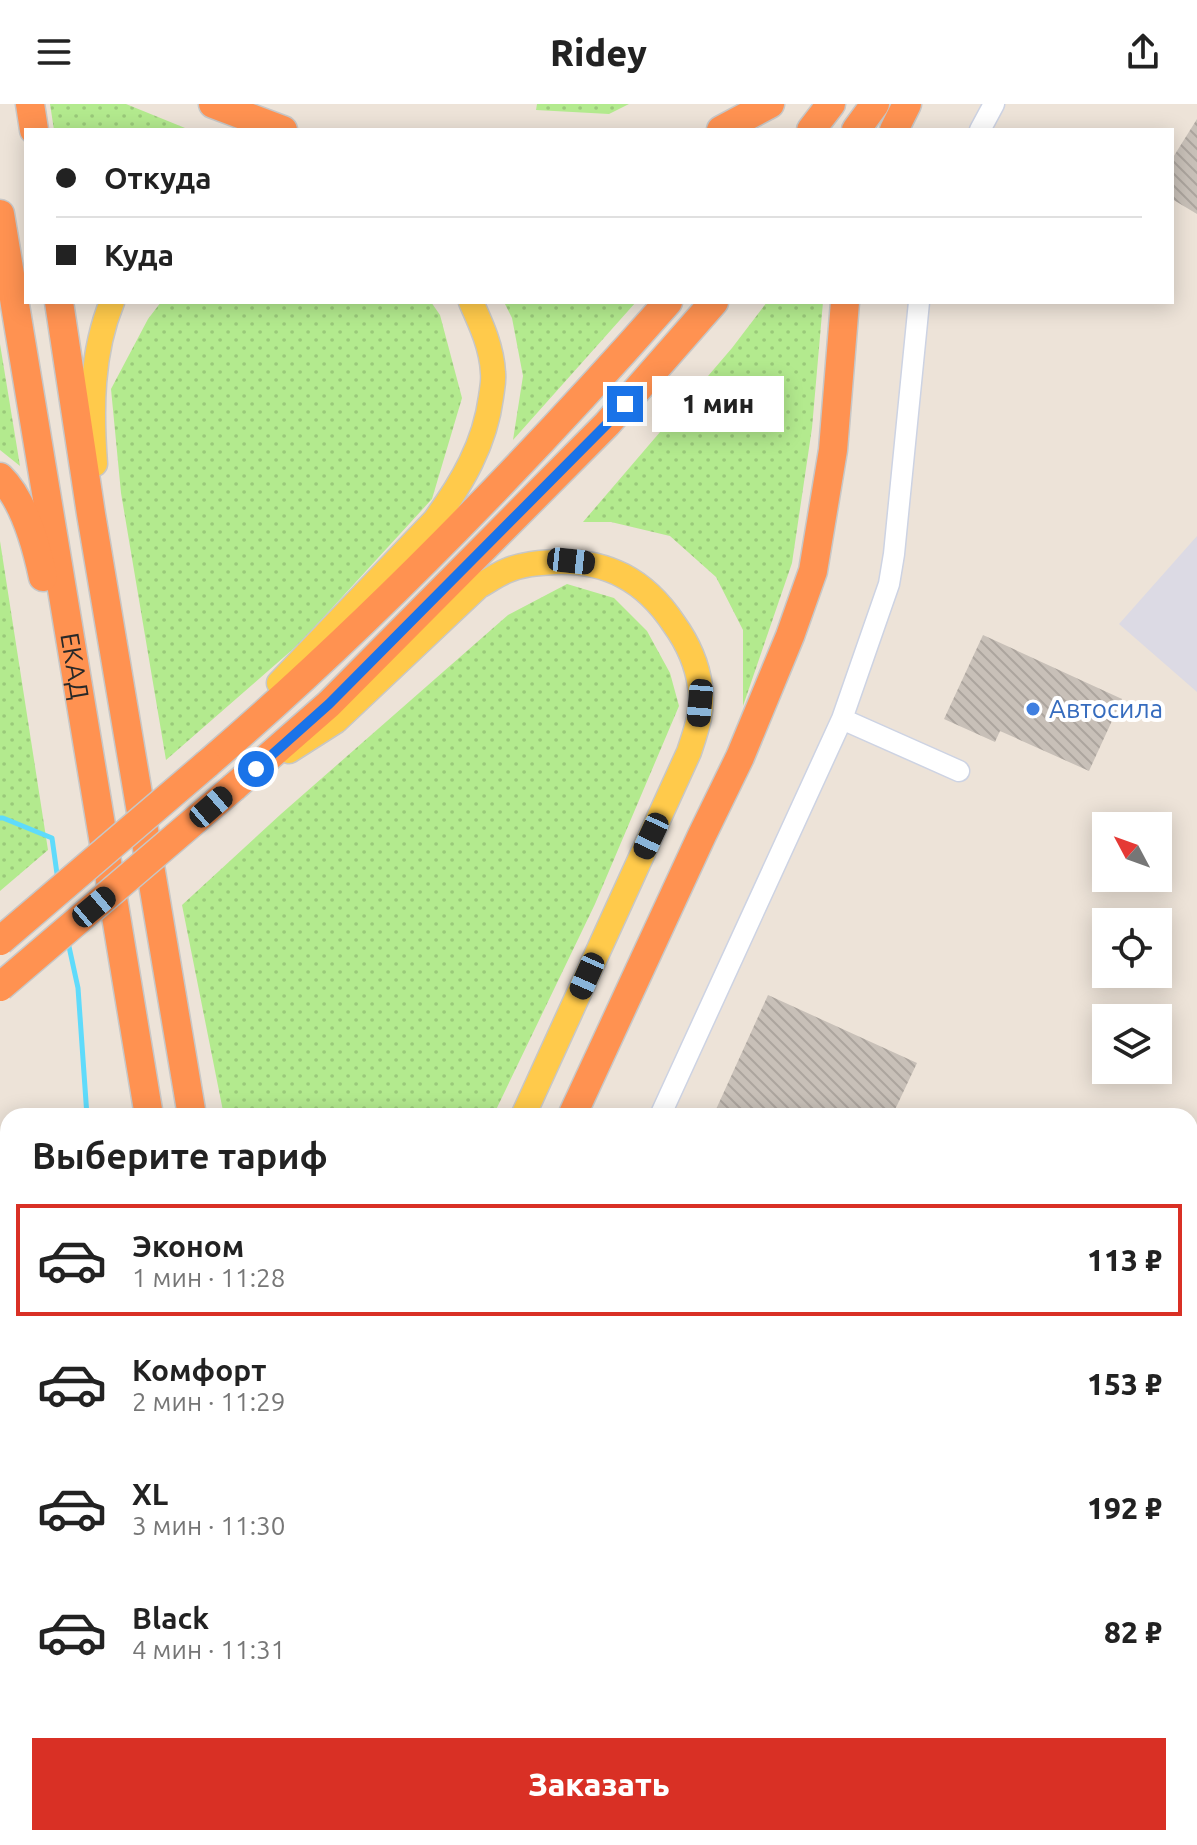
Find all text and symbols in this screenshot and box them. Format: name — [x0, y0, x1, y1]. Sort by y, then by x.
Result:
icon: menu — [32, 30, 76, 74]
icon: share — [1121, 30, 1165, 74]
text: Ridey — [550, 32, 647, 73]
text: Откуда — [104, 161, 212, 195]
text: Куда — [104, 238, 174, 272]
callout: 1 мин — [653, 376, 785, 432]
route end — [607, 386, 643, 422]
text: 1 мин — [682, 389, 754, 418]
car — [546, 547, 596, 575]
street label: ЕКАД — [55, 630, 95, 701]
car — [686, 678, 714, 728]
place label: Автосила — [1049, 694, 1163, 723]
marker: Автосила — [1024, 700, 1042, 718]
route start — [238, 751, 274, 787]
car — [185, 782, 237, 832]
car — [630, 809, 672, 863]
north arrow — [1092, 812, 1172, 892]
map controls — [1092, 812, 1172, 1084]
car — [68, 882, 120, 932]
button: locate — [1092, 908, 1172, 988]
car — [566, 949, 608, 1003]
button: layers — [1092, 1004, 1172, 1084]
text: Выберите тариф — [32, 1135, 328, 1176]
icon: car — [36, 1224, 108, 1296]
text: Эконом — [132, 1229, 244, 1263]
text: 113 ₽ — [1087, 1243, 1162, 1277]
text: 1 мин · 11:28 — [132, 1263, 285, 1292]
icon: car — [36, 1348, 108, 1420]
text: Комфорт — [132, 1353, 266, 1387]
text: 153 ₽ — [1087, 1367, 1162, 1401]
text: 2 мин · 11:29 — [132, 1387, 285, 1416]
icon: car — [36, 1472, 108, 1544]
text: XL — [132, 1477, 168, 1511]
text: 192 ₽ — [1087, 1491, 1162, 1525]
text: 3 мин · 11:30 — [132, 1511, 285, 1540]
icon: car — [36, 1596, 108, 1668]
text: Black — [132, 1601, 209, 1635]
text: 82 ₽ — [1104, 1615, 1162, 1649]
text: 4 мин · 11:31 — [132, 1635, 285, 1664]
button: Заказать — [32, 1738, 1166, 1830]

